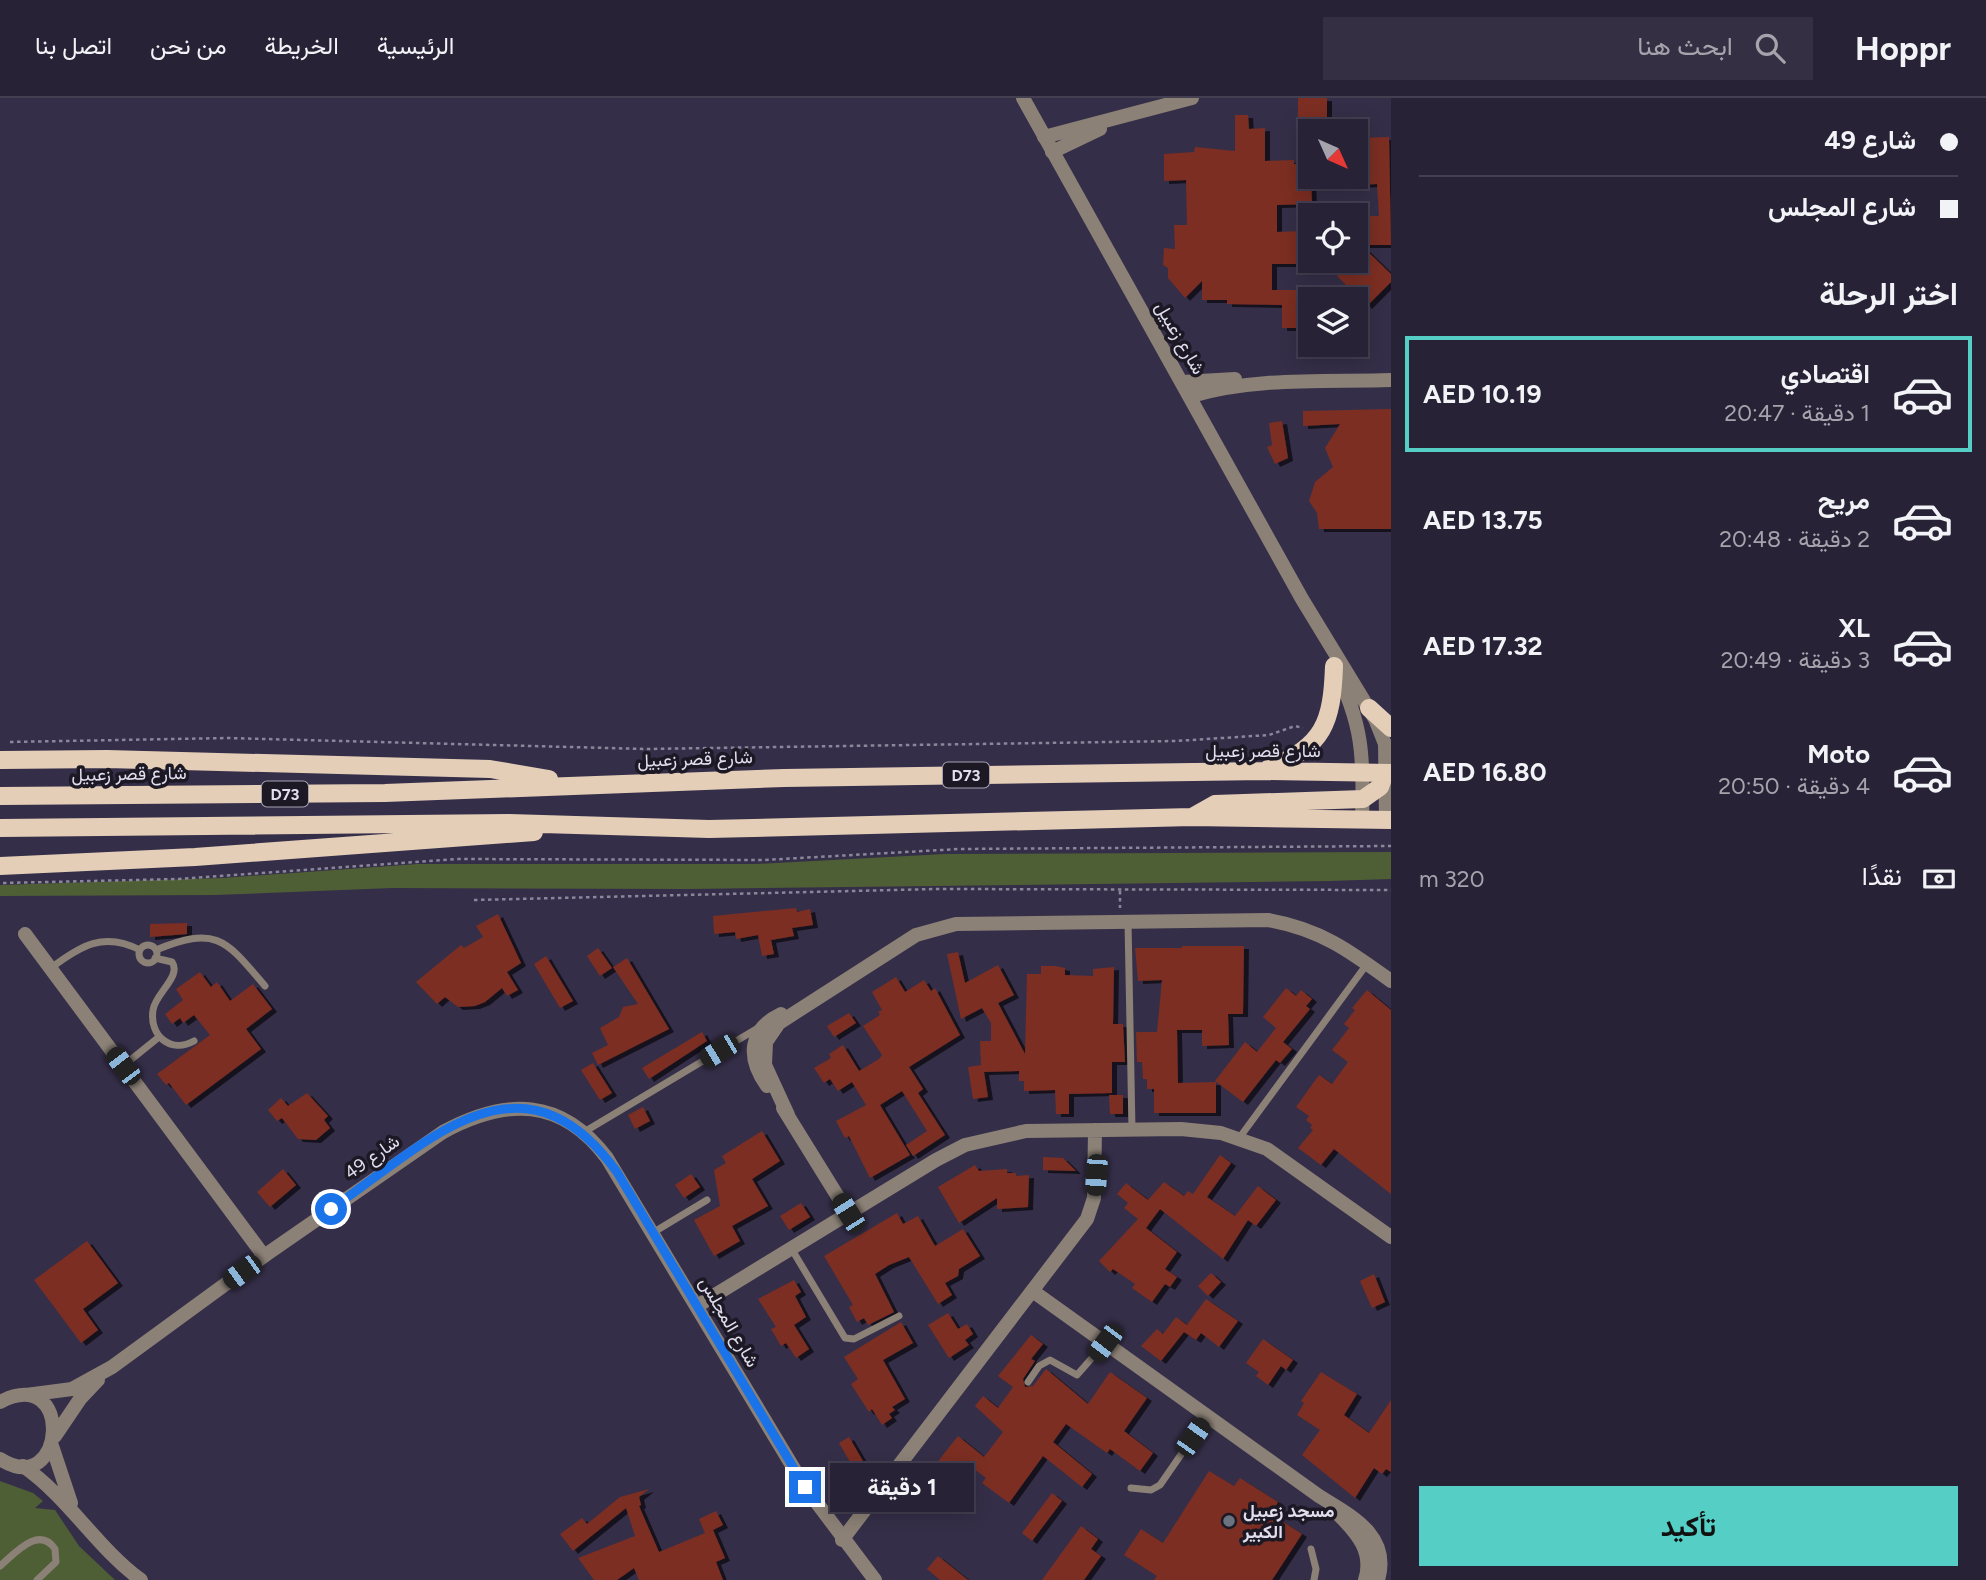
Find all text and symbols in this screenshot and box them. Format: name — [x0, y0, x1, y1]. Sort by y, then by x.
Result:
search box — [1323, 17, 1813, 80]
icon: search — [1751, 29, 1789, 67]
text: Hoppr — [1855, 29, 1951, 68]
text: ابحث هنا — [1637, 30, 1733, 62]
text: اتصل بنا — [35, 31, 112, 60]
text: من نحن — [150, 31, 227, 60]
text: الخريطة — [265, 31, 339, 60]
text: الرئيسية — [377, 31, 454, 60]
north arrow — [1298, 119, 1368, 189]
map controls — [1298, 119, 1368, 357]
text: شارع 49 — [1824, 124, 1916, 156]
text: شارع المجلس — [1768, 191, 1916, 223]
button: locate — [1298, 203, 1368, 273]
text: اختر الرحلة — [1819, 275, 1958, 313]
button: layers — [1298, 287, 1368, 357]
street label: شارع زعبيل — [1150, 298, 1210, 379]
text: اقتصادي — [1781, 358, 1870, 390]
icon: car — [1891, 363, 1954, 426]
text: AED 10.19 — [1423, 378, 1542, 410]
text: 1 دقيقة · 20:47 — [1724, 399, 1870, 427]
text: مريح — [1818, 484, 1870, 516]
icon: car — [1891, 489, 1954, 552]
text: AED 13.75 — [1423, 504, 1543, 536]
text: 2 دقيقة · 20:48 — [1719, 525, 1870, 553]
text: XL — [1838, 612, 1870, 644]
icon: car — [1891, 615, 1954, 678]
text: AED 17.32 — [1423, 630, 1543, 662]
text: 3 دقيقة · 20:49 — [1721, 646, 1870, 674]
text: Moto — [1807, 738, 1870, 770]
street label: شارع قصر زعبيل — [1205, 740, 1321, 763]
icon: car — [1891, 741, 1954, 804]
street label: شارع قصر زعبيل — [637, 746, 753, 773]
text: AED 16.80 — [1423, 756, 1547, 788]
street label: شارع قصر زعبيل — [71, 762, 187, 787]
road number: D73 — [943, 762, 989, 788]
text: 4 دقيقة · 20:50 — [1718, 772, 1870, 800]
road number: D73 — [262, 782, 308, 806]
text: نقدًا — [1862, 860, 1902, 892]
icon: cash — [1920, 860, 1958, 898]
text: 320 m — [1419, 865, 1484, 893]
car — [696, 1031, 743, 1071]
car — [102, 1043, 145, 1089]
street label: شارع 49 — [340, 1130, 404, 1185]
car — [1085, 1153, 1108, 1197]
car — [828, 1190, 869, 1236]
route start — [315, 1193, 347, 1225]
car — [219, 1251, 266, 1293]
street label: شارع المجلس — [693, 1273, 764, 1372]
car — [1084, 1320, 1127, 1366]
car — [1173, 1414, 1214, 1460]
callout: 1 دقيقة — [830, 1462, 973, 1512]
route end — [789, 1471, 821, 1503]
text: 1 دقيقة — [867, 1473, 937, 1501]
button: تأكيد — [1419, 1486, 1958, 1566]
place label: مسجد زعبيل الكبير — [1242, 1500, 1335, 1543]
marker: مسجد زعبيل الكبير — [1221, 1513, 1237, 1529]

